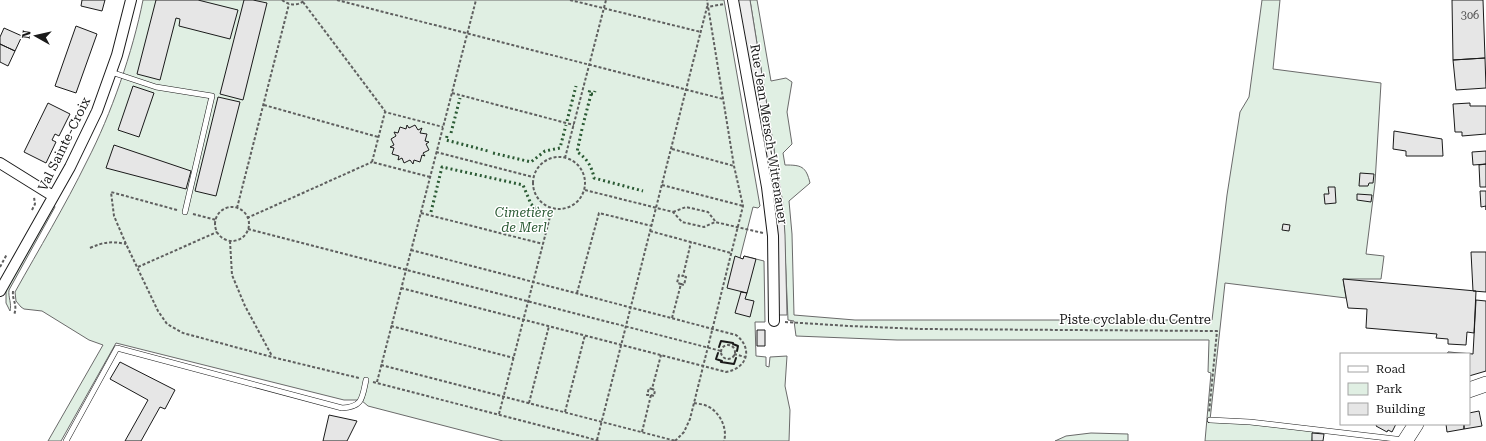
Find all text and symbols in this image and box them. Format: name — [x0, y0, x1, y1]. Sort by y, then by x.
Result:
house number: 306 — [1461, 9, 1479, 22]
north arrow — [16, 16, 56, 56]
text: N — [20, 29, 34, 40]
street label: Rue Jean Mersch-Wittenauer — [747, 43, 791, 226]
street label: Val Sainte-Croix — [35, 94, 93, 193]
park label: Cimetière de Merl — [495, 205, 554, 235]
street label: Piste cyclable du Centre — [1059, 312, 1211, 327]
legend — [1340, 353, 1470, 425]
text: Road — [1376, 362, 1406, 376]
text: Park — [1376, 382, 1403, 396]
text: Building — [1376, 402, 1425, 416]

